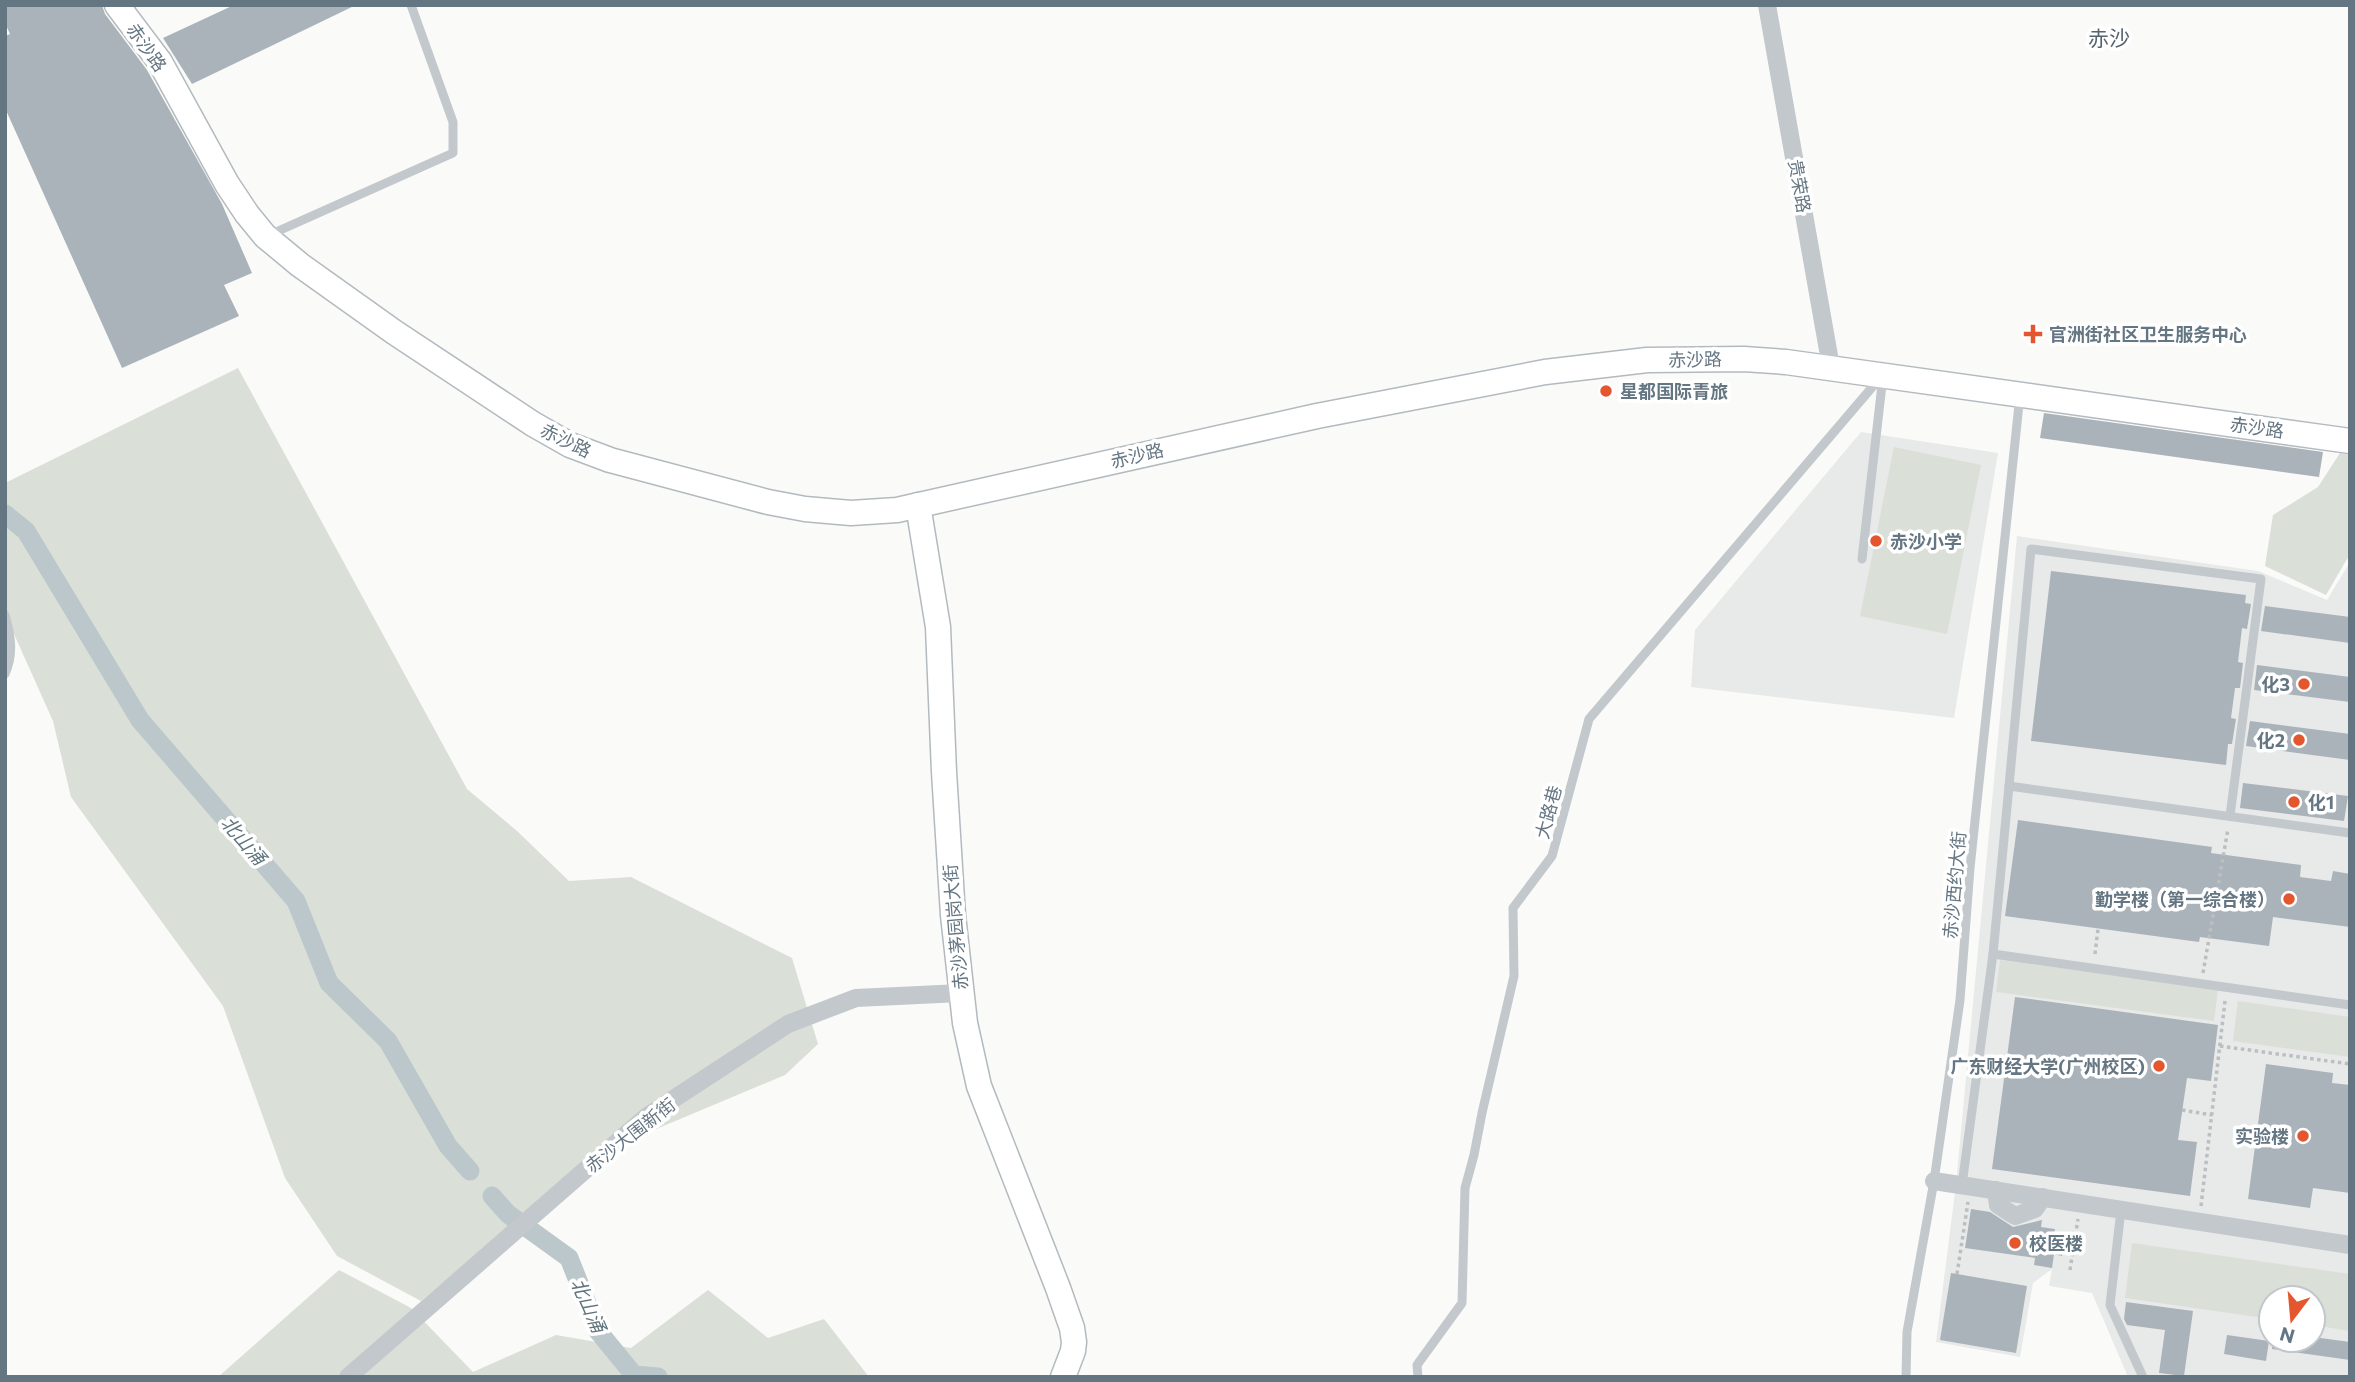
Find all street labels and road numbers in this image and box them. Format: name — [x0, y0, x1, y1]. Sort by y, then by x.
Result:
street label: 赤沙路 — [123, 19, 171, 75]
street label: 贵荣路 — [1784, 158, 1816, 214]
street label: 赤沙路 — [1668, 348, 1722, 370]
street label: 赤沙路 — [2229, 412, 2285, 442]
street label: 赤沙路 — [537, 418, 595, 462]
street label: 赤沙路 — [1108, 438, 1166, 472]
street label: 大路巷 — [1530, 783, 1566, 841]
street label: 赤沙西约大街 — [1938, 830, 1970, 940]
street label: 赤沙茅园岗大街 — [939, 863, 971, 991]
street label: 赤沙大围新街 — [581, 1093, 679, 1177]

